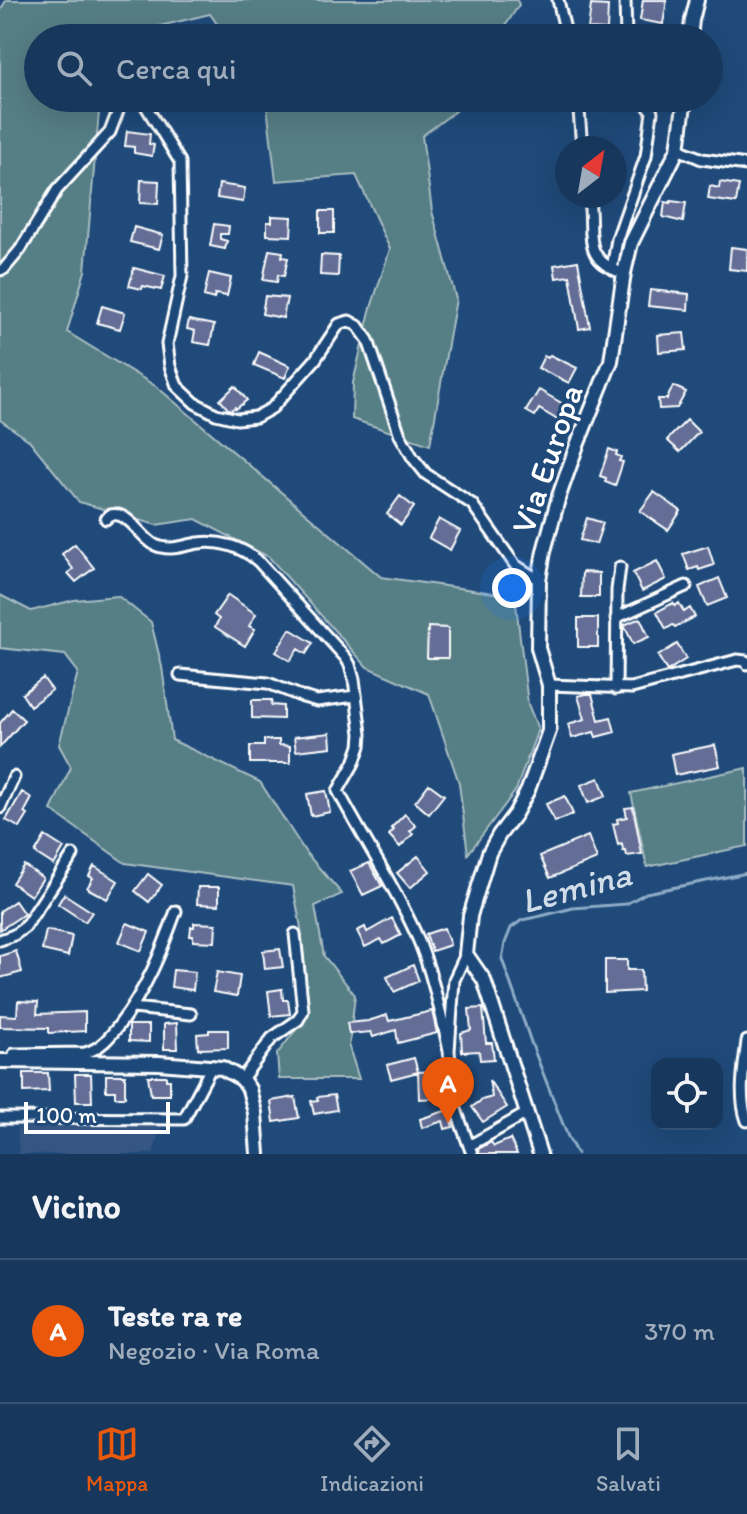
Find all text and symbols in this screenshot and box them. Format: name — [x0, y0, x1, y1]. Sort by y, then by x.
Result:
search box — [24, 24, 723, 112]
icon: search — [52, 46, 96, 90]
text: Cerca qui — [116, 50, 236, 87]
north arrow — [555, 136, 627, 208]
street label: Via Europa — [502, 379, 592, 539]
your location — [492, 568, 532, 608]
water label: Lemina — [516, 852, 636, 922]
pin: A — [422, 1057, 474, 1123]
map controls — [651, 1058, 723, 1130]
button: locate — [651, 1058, 723, 1130]
scale bar — [24, 1098, 170, 1134]
text: 100 m — [36, 1102, 97, 1129]
text: Vicino — [32, 1186, 121, 1227]
text: Teste ra re — [108, 1297, 242, 1334]
text: A — [50, 1315, 66, 1347]
text: 370 m — [644, 1315, 715, 1347]
text: Negozio · Via Roma — [108, 1334, 320, 1366]
tab: Mappa — [86, 1422, 148, 1497]
tab: Indicazioni — [320, 1422, 424, 1497]
tab: Salvati — [596, 1422, 661, 1497]

